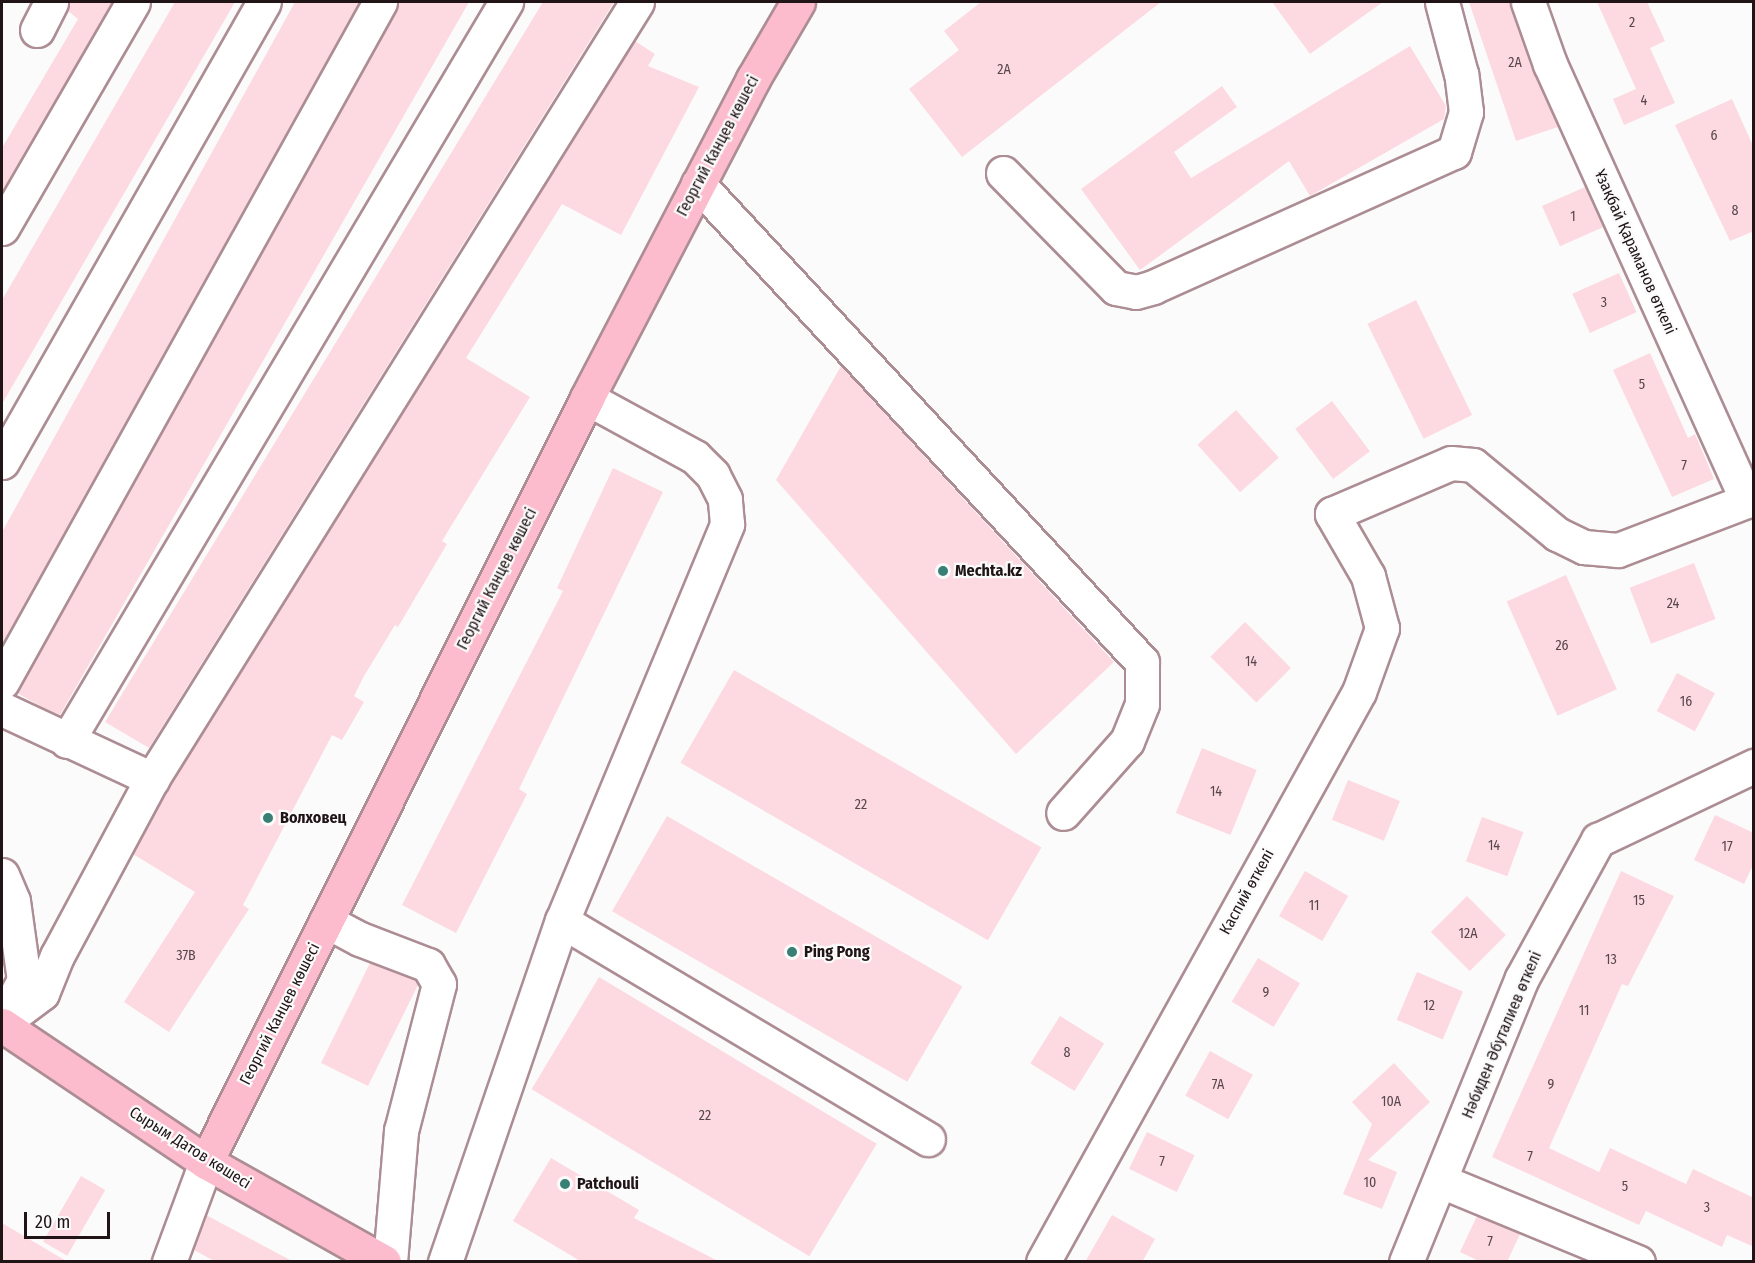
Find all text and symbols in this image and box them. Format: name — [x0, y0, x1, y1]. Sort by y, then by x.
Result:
house number: 2 — [1629, 15, 1635, 31]
house number: 2А — [1508, 55, 1522, 71]
house number: 2А — [997, 62, 1011, 78]
street label: Георгий Канцев көшесі — [673, 72, 763, 220]
house number: 4 — [1641, 93, 1647, 109]
house number: 6 — [1711, 128, 1717, 144]
street label: Ұзақбай Қараманов өткелі — [1590, 167, 1680, 337]
house number: 8 — [1732, 203, 1738, 219]
house number: 1 — [1570, 209, 1576, 225]
house number: 3 — [1601, 295, 1607, 311]
house number: 5 — [1639, 377, 1645, 393]
house number: 7 — [1681, 458, 1687, 474]
street label: Георгий Канцев көшесі — [453, 505, 541, 653]
place label: Mechta.kz — [955, 561, 1022, 581]
marker: Mechta.kz — [936, 564, 950, 578]
house number: 24 — [1667, 596, 1679, 612]
house number: 26 — [1555, 638, 1569, 654]
house number: 14 — [1245, 654, 1257, 670]
house number: 16 — [1680, 694, 1692, 710]
house number: 14 — [1210, 784, 1222, 800]
house number: 22 — [855, 797, 867, 813]
place label: Волховец — [280, 808, 346, 828]
marker: Волховец — [261, 811, 275, 825]
house number: 14 — [1488, 838, 1500, 854]
house number: 17 — [1721, 839, 1733, 855]
street label: Каспий өткелі — [1216, 846, 1278, 938]
house number: 15 — [1633, 893, 1645, 909]
house number: 11 — [1309, 898, 1319, 914]
house number: 12А — [1459, 926, 1477, 942]
street label: Георгий Канцев көшесі — [236, 940, 324, 1088]
place label: Ping Pong — [804, 942, 870, 962]
marker: Ping Pong — [785, 945, 799, 959]
house number: 37В — [176, 948, 196, 964]
street label: Нәбиден Әбуталиев өткелі — [1458, 949, 1546, 1121]
house number: 13 — [1605, 952, 1617, 968]
house number: 9 — [1263, 985, 1269, 1001]
house number: 12 — [1423, 998, 1435, 1014]
house number: 11 — [1579, 1003, 1589, 1019]
house number: 8 — [1064, 1045, 1070, 1061]
house number: 7А — [1212, 1077, 1224, 1093]
house number: 9 — [1548, 1077, 1554, 1093]
house number: 10А — [1381, 1094, 1401, 1110]
street label: Сырым Датов көшесі — [126, 1103, 254, 1193]
house number: 22 — [699, 1108, 711, 1124]
house number: 7 — [1527, 1149, 1533, 1165]
house number: 7 — [1159, 1154, 1165, 1170]
place label: Patchouli — [577, 1174, 639, 1194]
house number: 10 — [1364, 1175, 1376, 1191]
marker: Patchouli — [558, 1177, 572, 1191]
house number: 5 — [1622, 1179, 1628, 1195]
scale bar — [27, 1200, 112, 1238]
house number: 3 — [1704, 1200, 1710, 1216]
text: 20 m — [35, 1211, 70, 1233]
house number: 7 — [1487, 1234, 1493, 1250]

